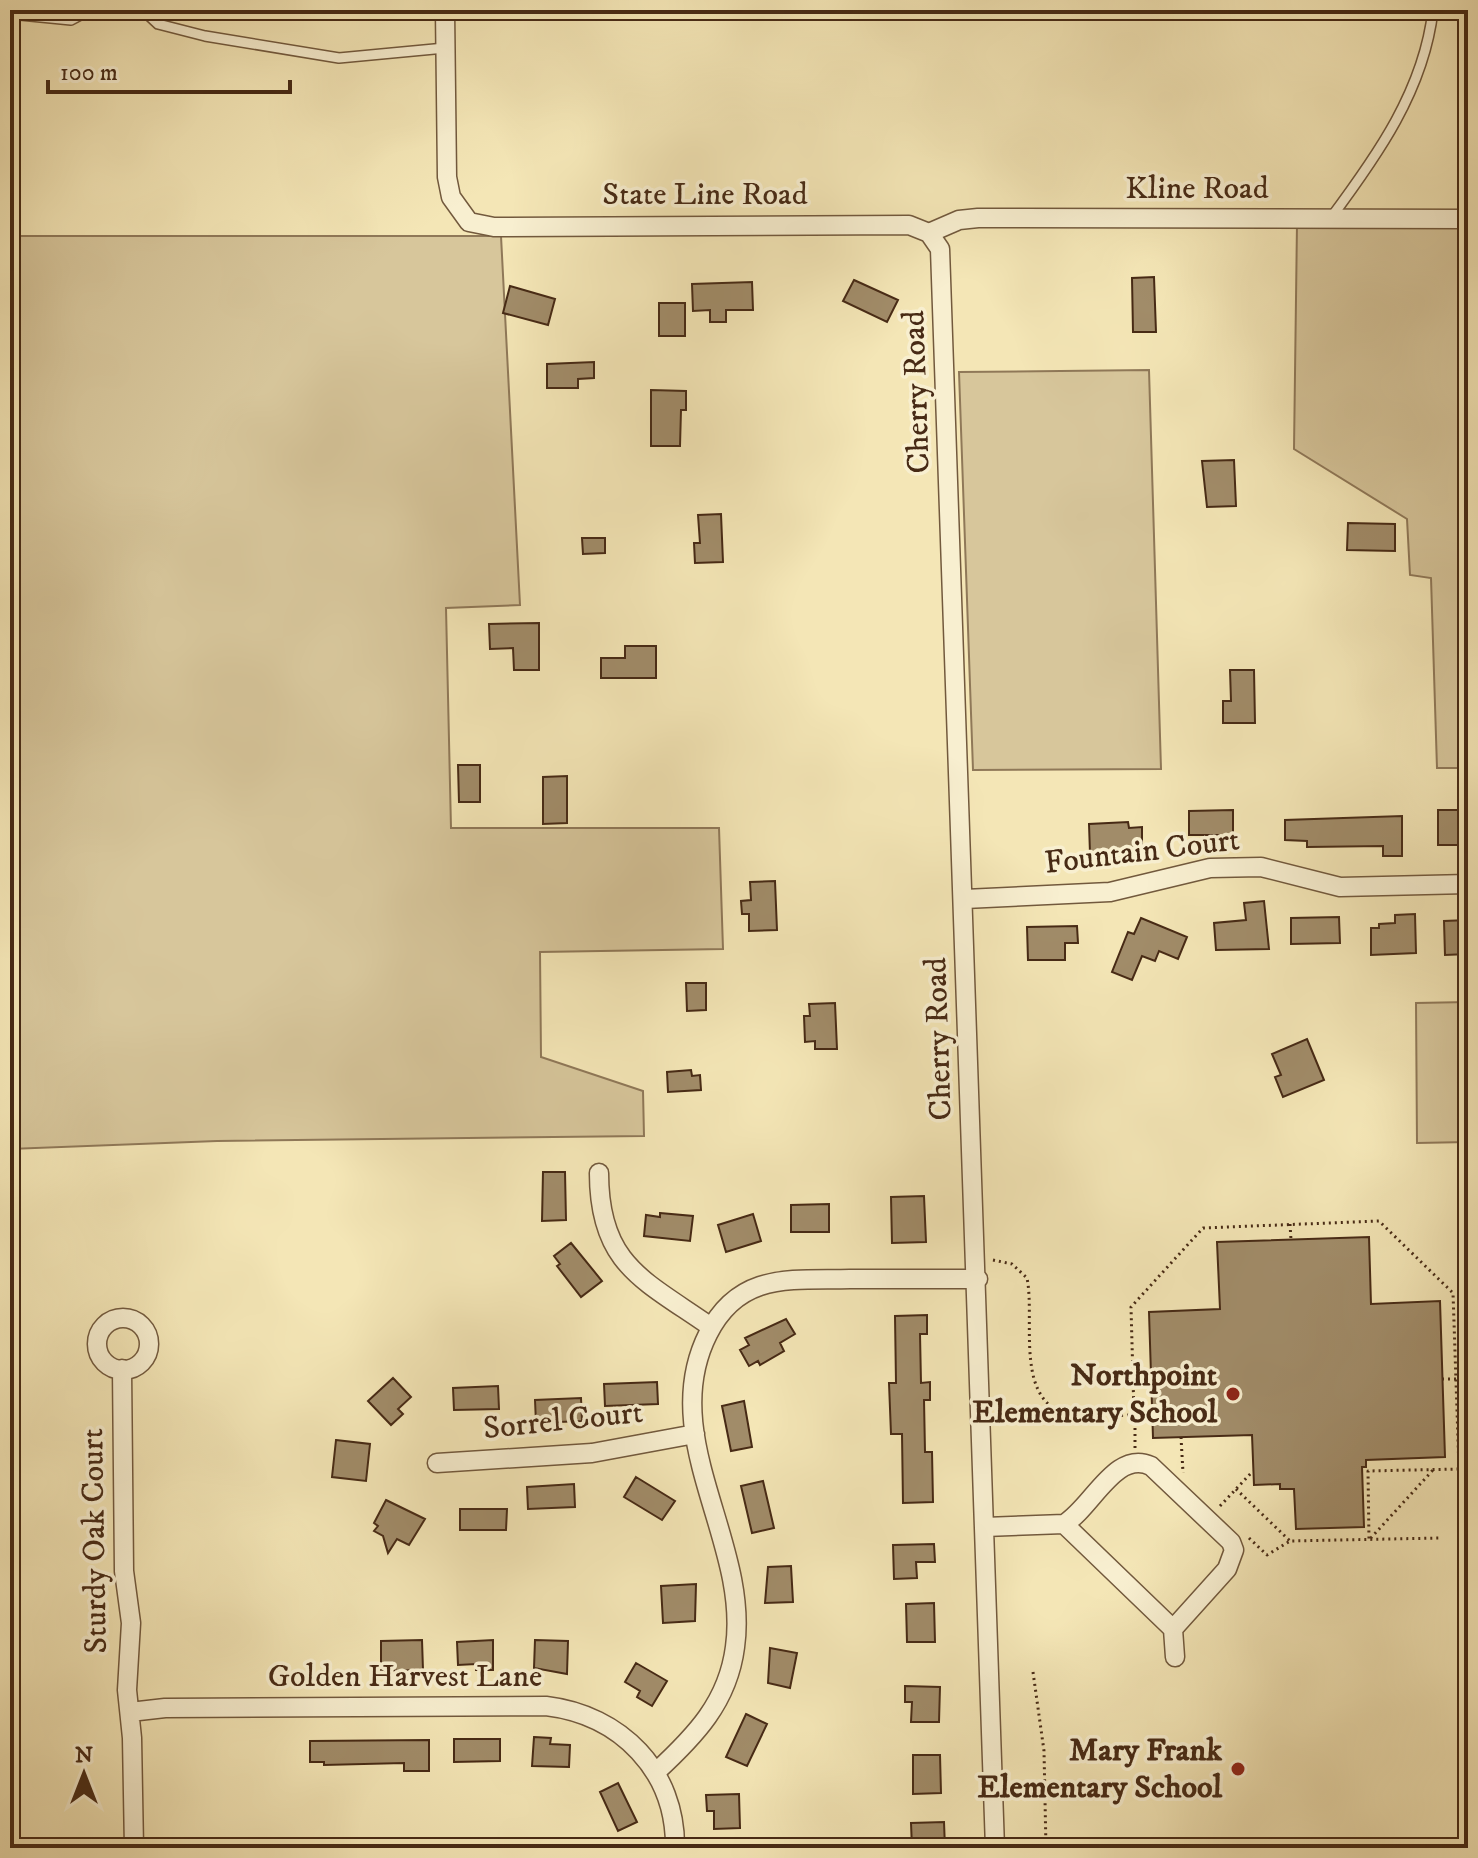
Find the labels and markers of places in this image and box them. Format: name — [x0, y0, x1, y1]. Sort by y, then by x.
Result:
place label: Northpoint Elementary School — [972, 1356, 1218, 1433]
marker: Northpoint Elementary School — [1224, 1385, 1242, 1403]
place label: Mary Frank Elementary School — [977, 1731, 1223, 1808]
marker: Mary Frank Elementary School — [1229, 1760, 1247, 1778]

